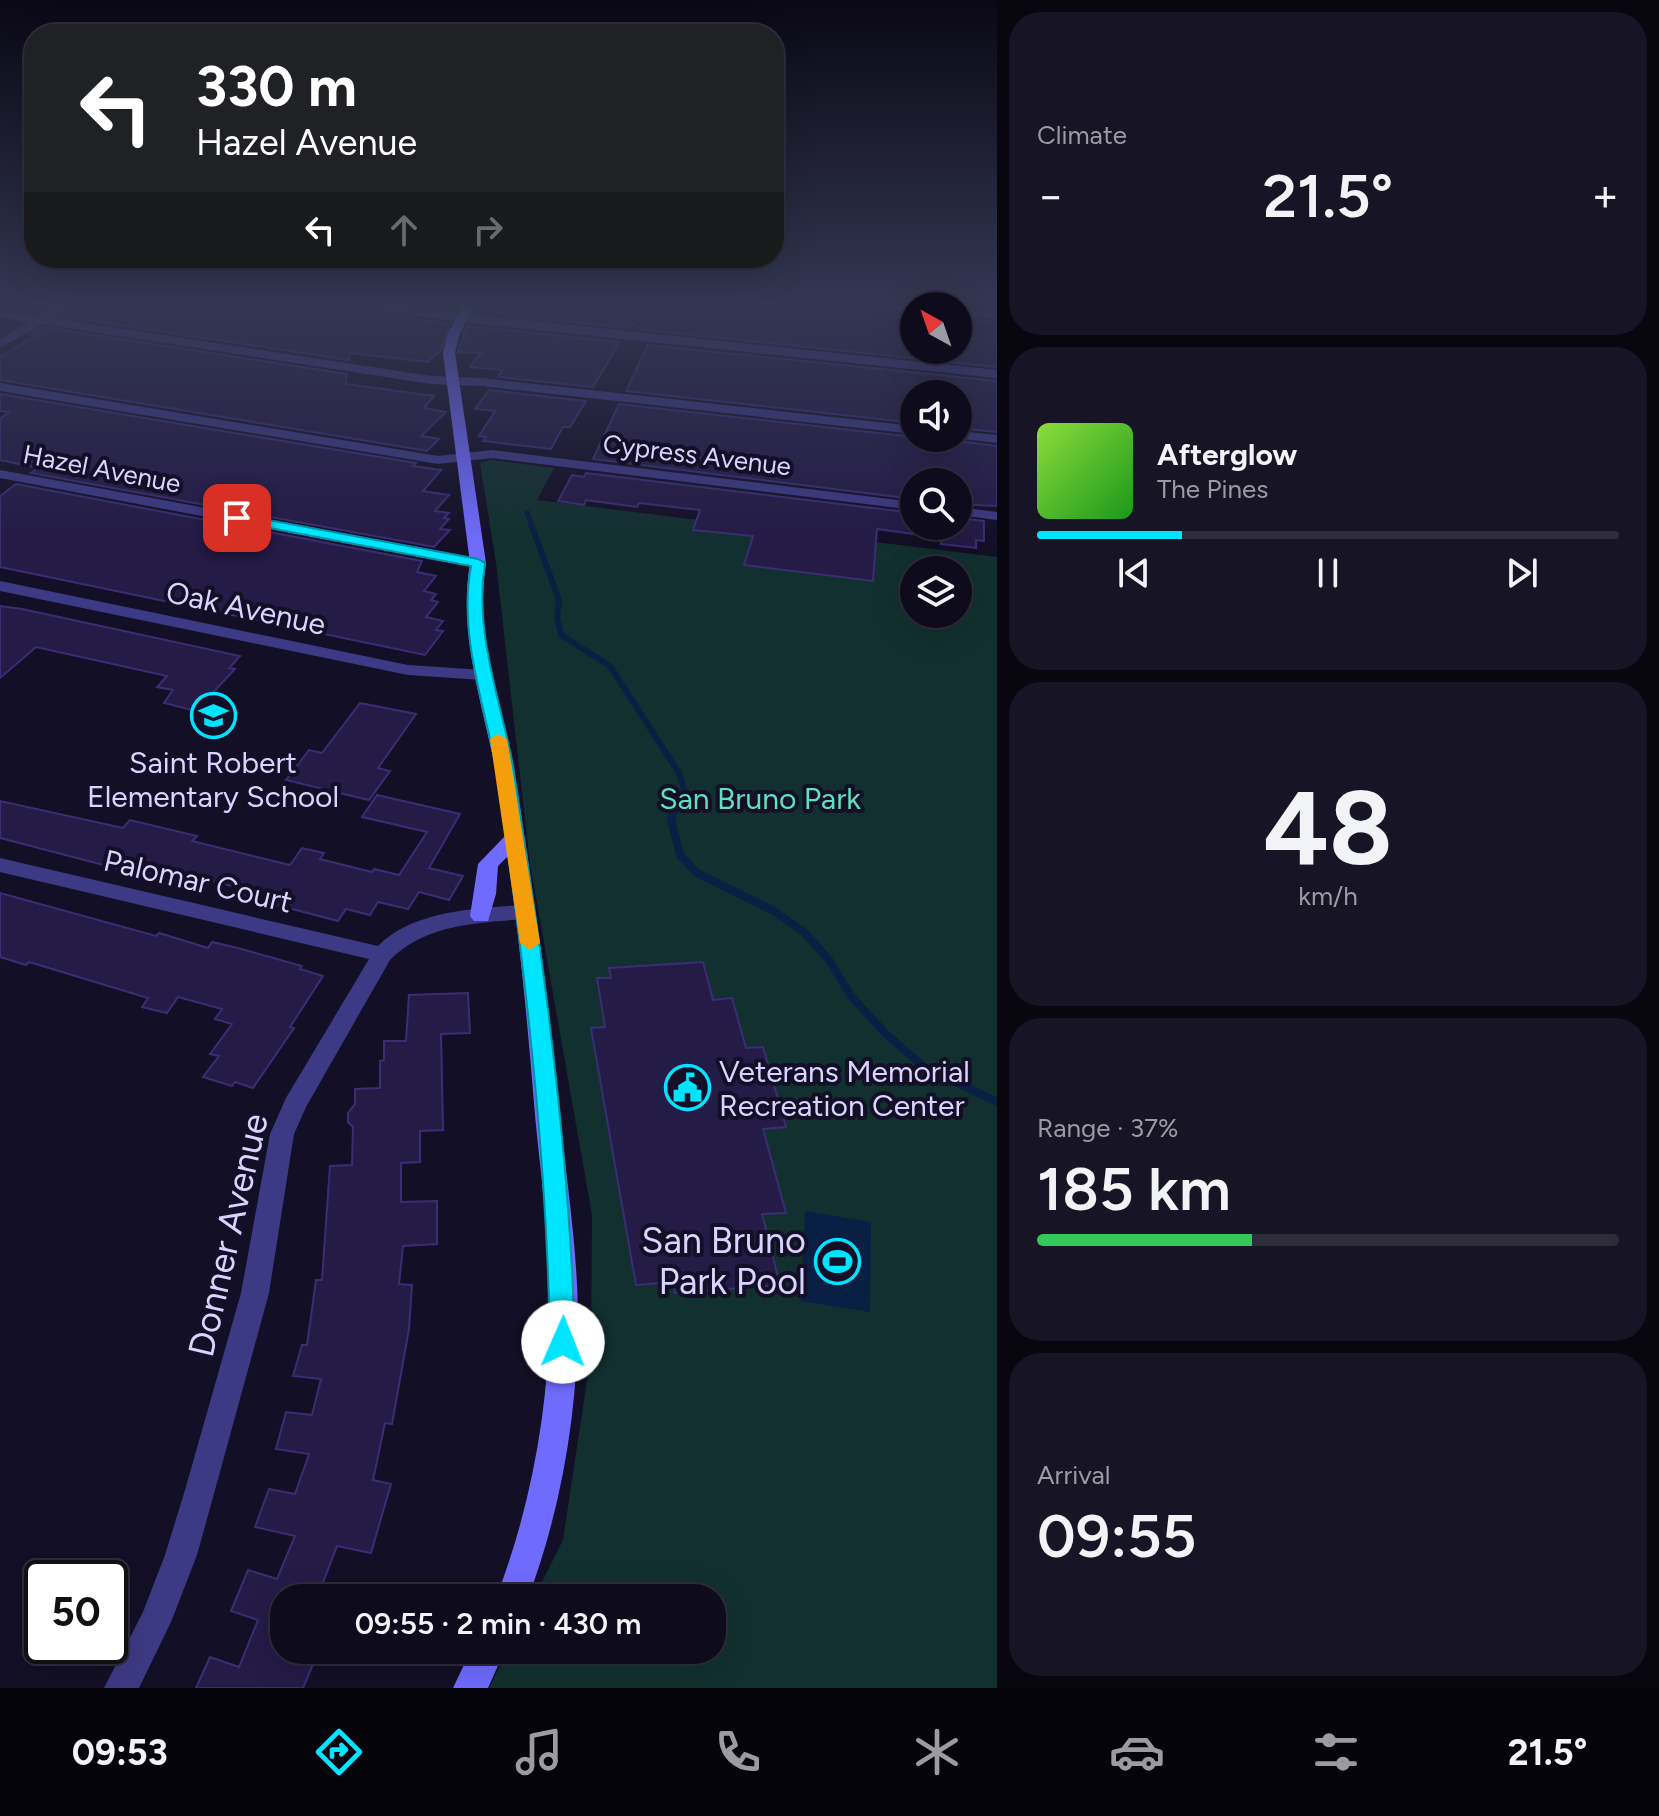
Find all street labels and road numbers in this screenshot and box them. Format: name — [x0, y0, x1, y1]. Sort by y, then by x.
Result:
street label: Cypress Avenue — [601, 428, 793, 482]
street label: Hazel Avenue — [21, 438, 183, 500]
street label: Oak Avenue — [163, 573, 329, 643]
street label: Palomar Court — [100, 841, 296, 921]
street label: Donner Avenue — [179, 1109, 277, 1361]

